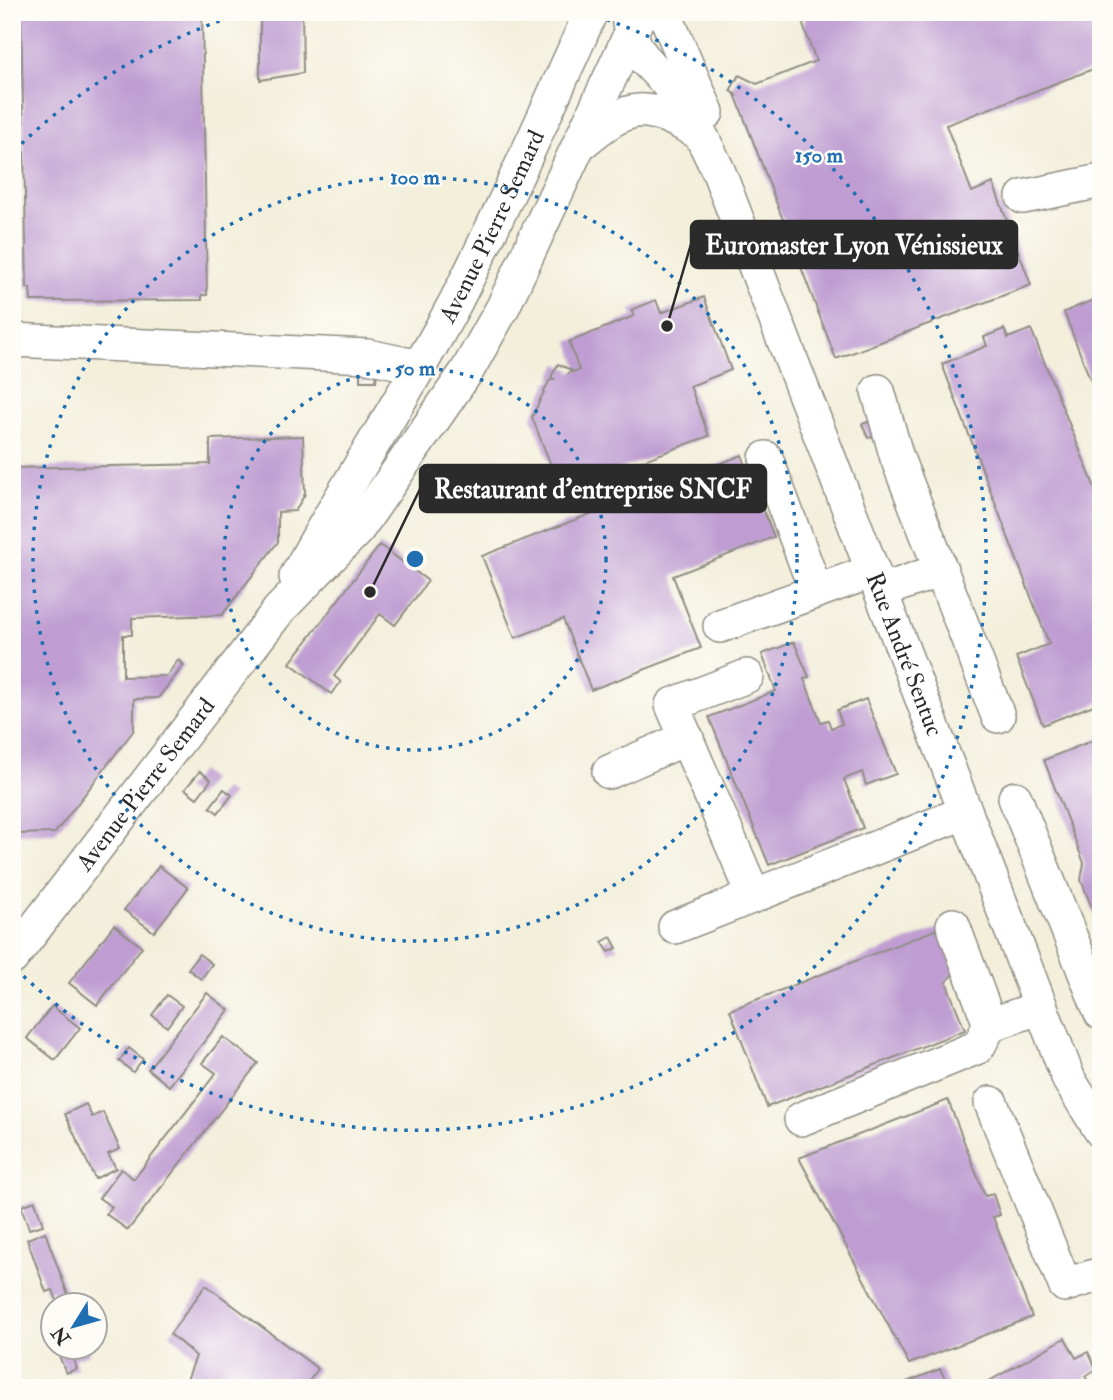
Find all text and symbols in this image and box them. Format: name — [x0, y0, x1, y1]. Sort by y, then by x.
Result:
street label: Avenue Pierre Semard — [432, 125, 552, 329]
text: 150 m — [795, 142, 844, 169]
text: 100 m — [390, 164, 441, 191]
callout: Euromaster Lyon Vénissieux — [691, 221, 1017, 268]
text: Euromaster Lyon Vénissieux — [705, 230, 1003, 263]
text: 50 m — [395, 355, 436, 382]
callout: Restaurant d'entreprise SNCF — [420, 465, 766, 512]
text: Restaurant d'entreprise SNCF — [434, 474, 753, 507]
centre of rings — [403, 547, 427, 571]
street label: Rue André Sentuc — [859, 568, 950, 741]
street label: Avenue Pierre Semard — [69, 692, 222, 878]
north arrow — [38, 1292, 108, 1362]
text: N — [46, 1321, 77, 1350]

